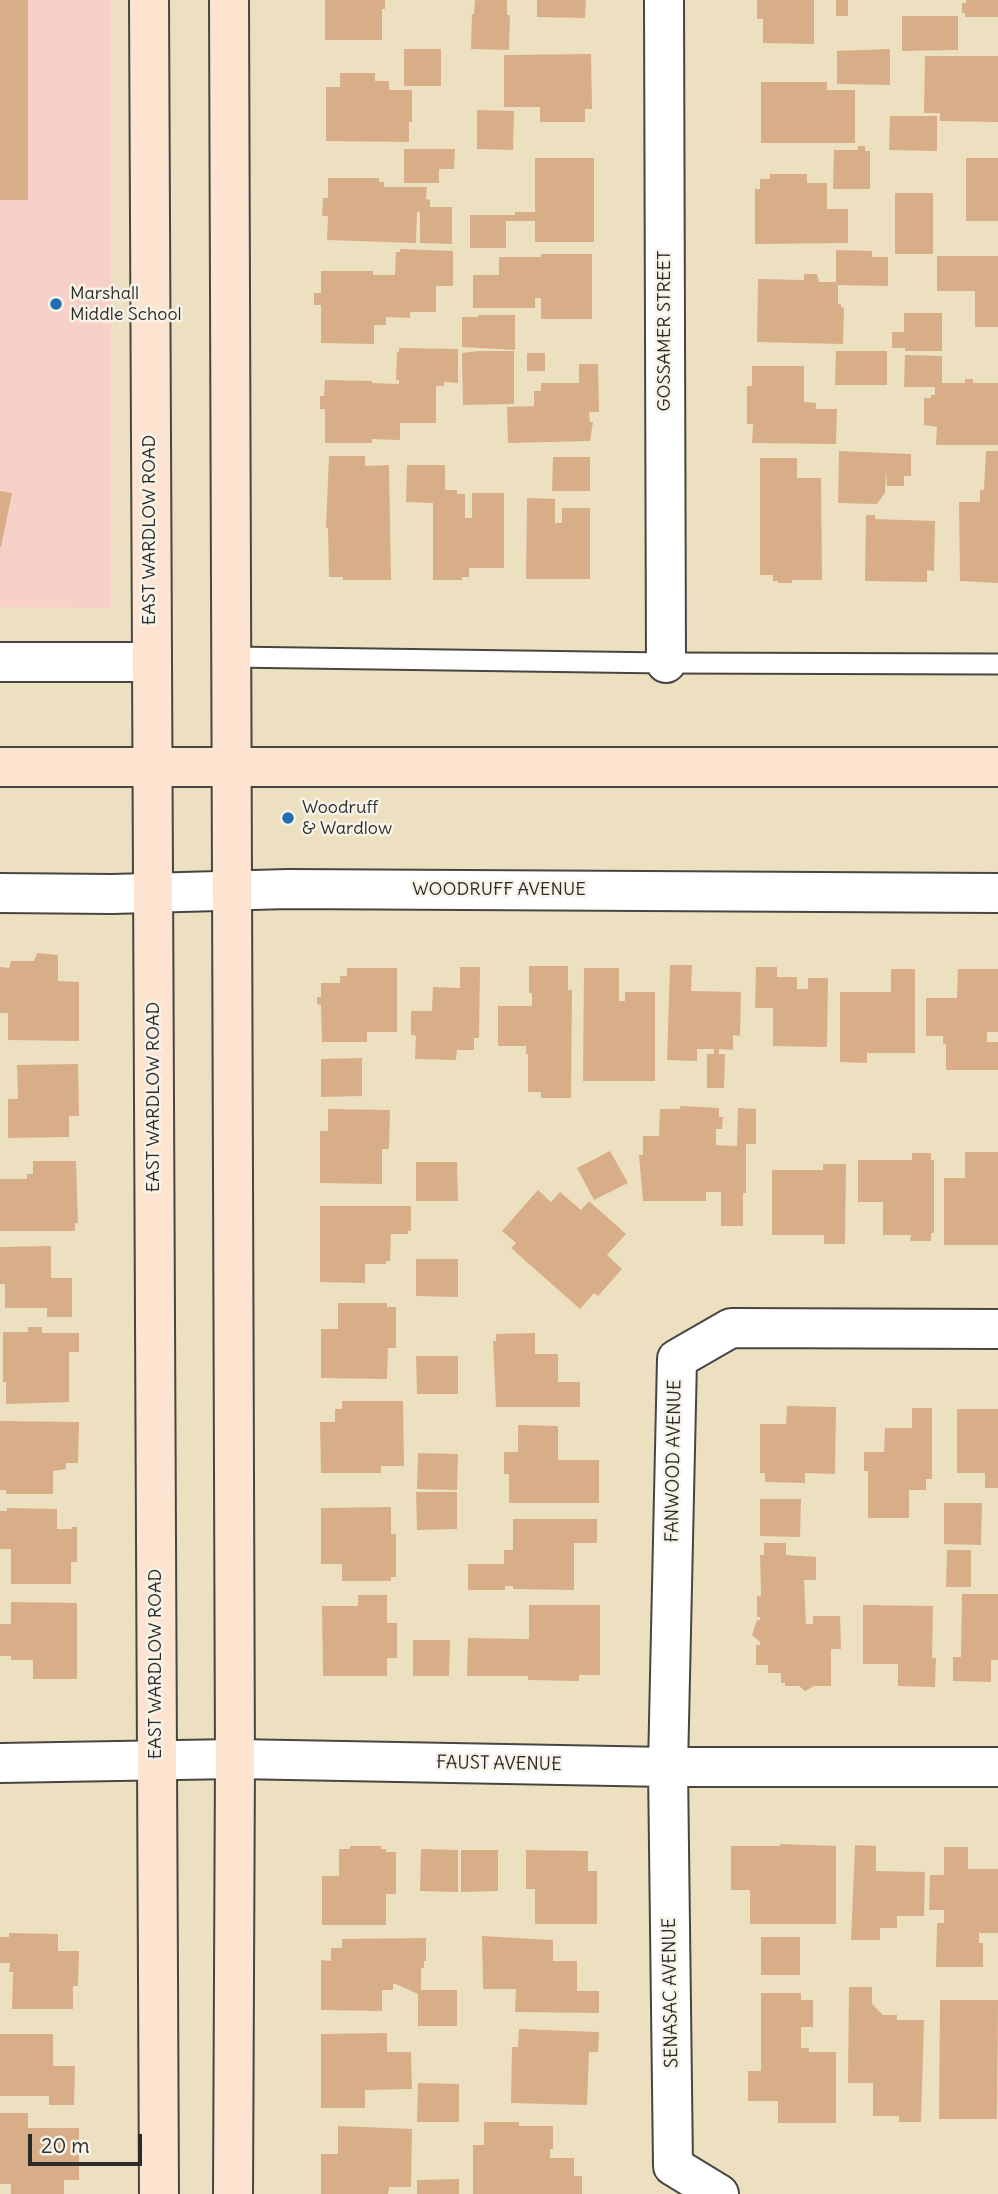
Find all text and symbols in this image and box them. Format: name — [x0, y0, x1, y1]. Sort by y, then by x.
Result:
street label: GOSSAMER STREET — [654, 251, 676, 411]
place label: Marshall Middle School — [70, 283, 182, 326]
marker: Marshall Middle School — [48, 296, 64, 312]
street label: EAST WARDLOW ROAD — [139, 435, 161, 625]
place label: Woodruff & Wardlow — [302, 797, 392, 840]
marker: Woodruff & Wardlow — [280, 810, 296, 826]
street label: WOODRUFF AVENUE — [412, 879, 586, 901]
street label: EAST WARDLOW ROAD — [143, 1002, 165, 1192]
street label: FANWOOD AVENUE — [662, 1379, 686, 1543]
street label: EAST WARDLOW ROAD — [145, 1569, 167, 1759]
street label: FAUST AVENUE — [436, 1752, 562, 1776]
street label: SENASAC AVENUE — [659, 1918, 683, 2068]
scale bar — [32, 2120, 145, 2164]
text: 20 m — [41, 2132, 90, 2159]

